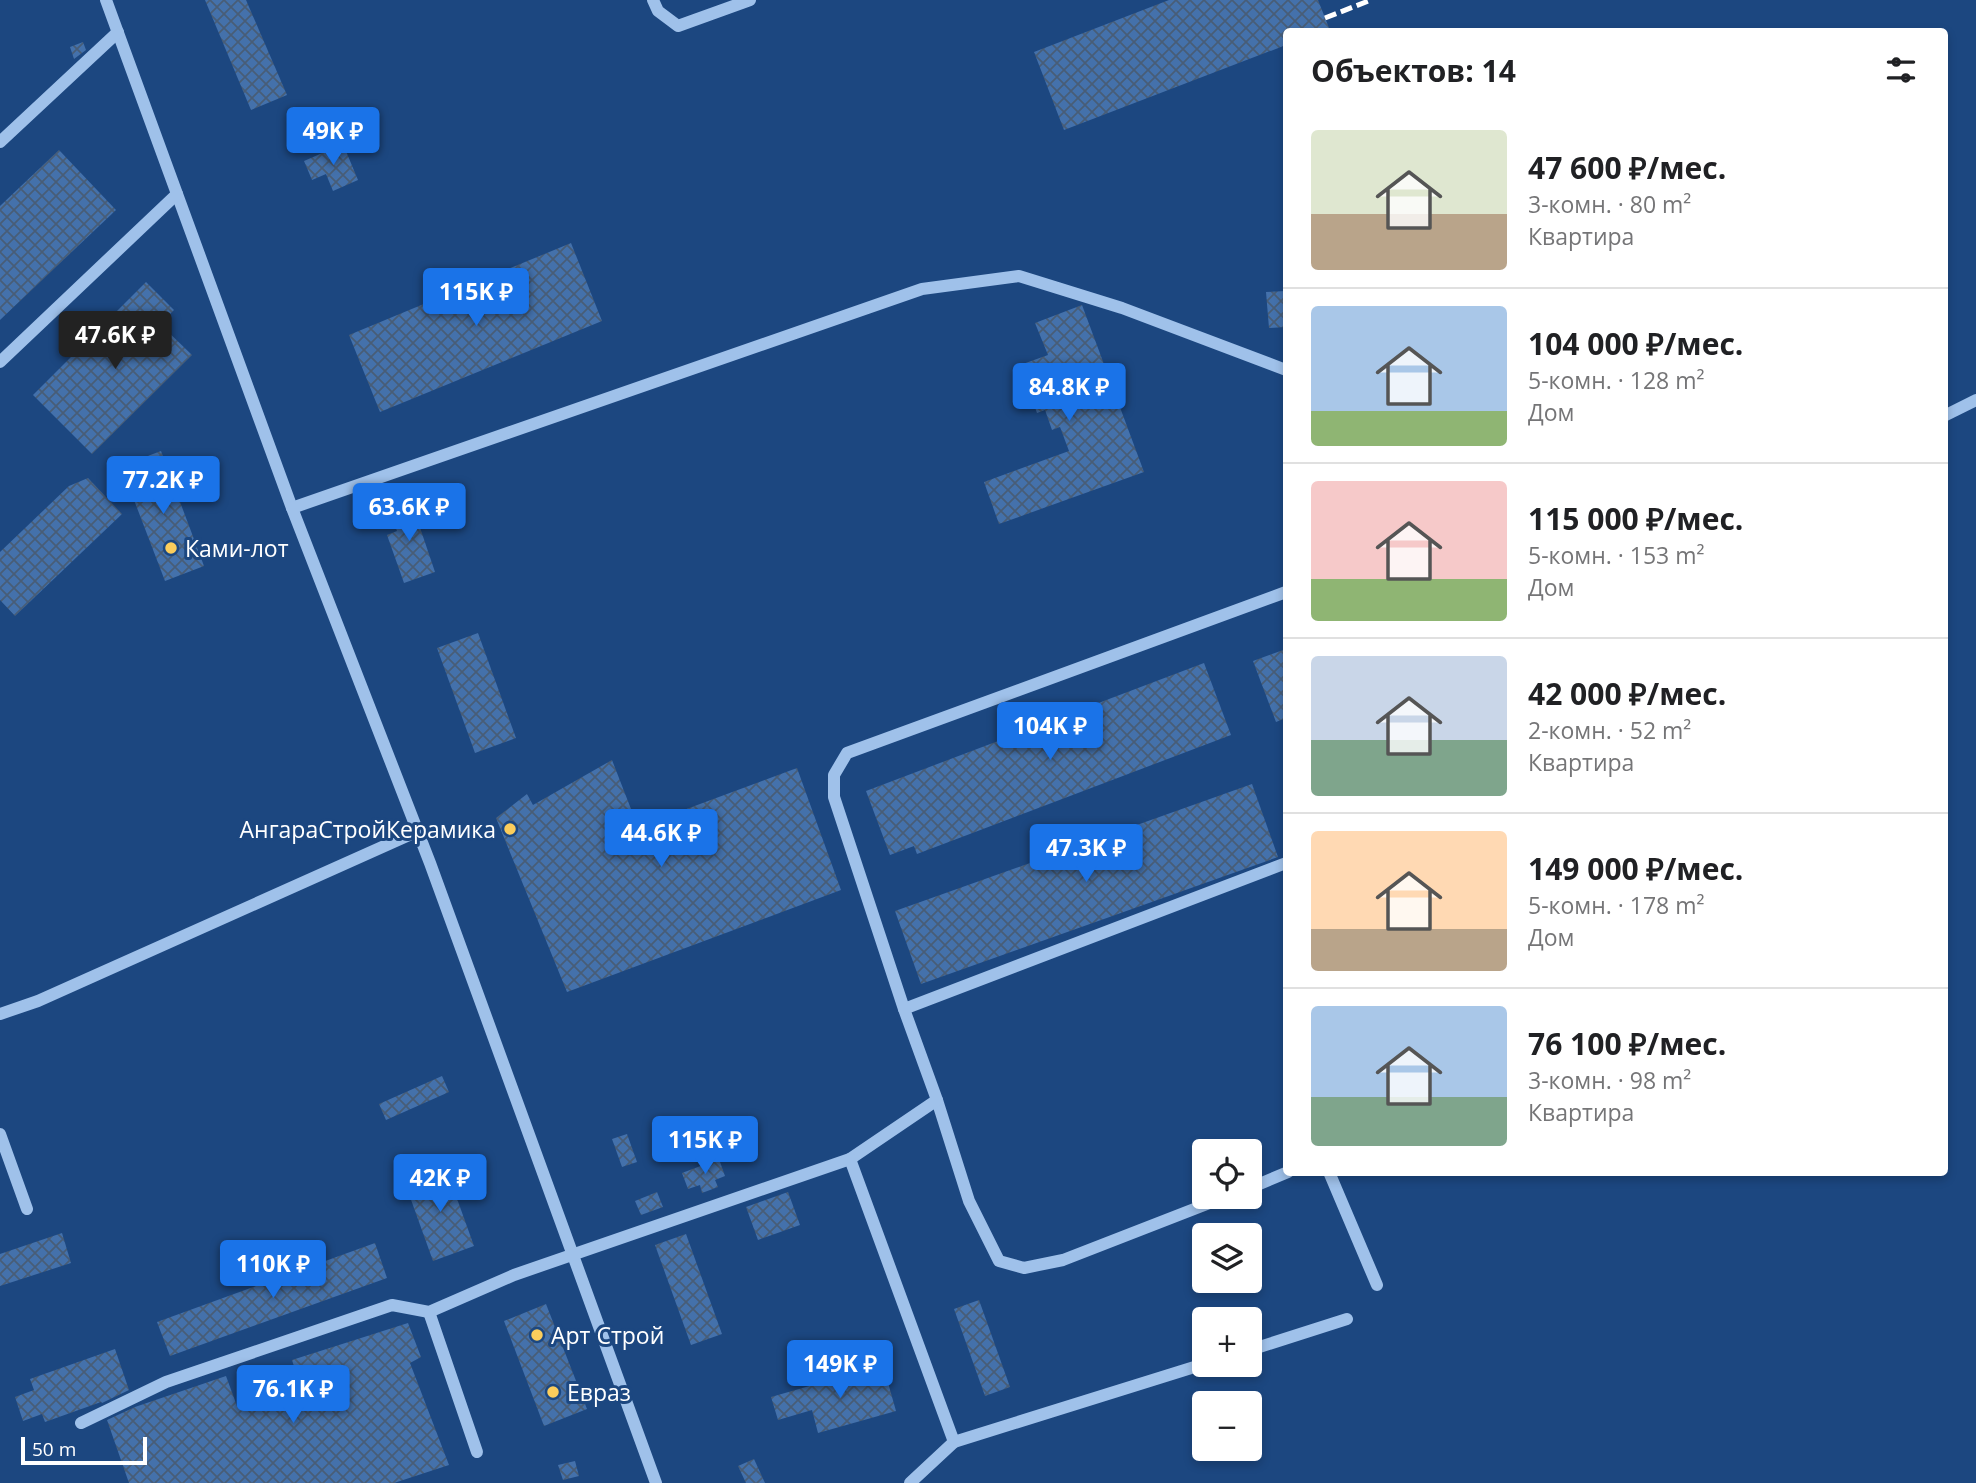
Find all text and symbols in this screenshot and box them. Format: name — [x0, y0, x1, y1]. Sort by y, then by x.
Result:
text: Объектов: 14 — [1311, 50, 1516, 91]
icon: filters — [1882, 51, 1920, 89]
pin: 49K ₽ — [284, 108, 382, 167]
text: 49K ₽ — [303, 114, 363, 146]
text: 47 600 ₽/мес. — [1528, 147, 1726, 188]
icon: home — [1367, 158, 1451, 242]
text: 3-комн. · 80 m² — [1528, 188, 1691, 220]
text: Квартира — [1528, 220, 1634, 252]
pin: 115K ₽ — [419, 268, 533, 328]
text: 115K ₽ — [439, 275, 513, 307]
pin: 47.6K ₽ — [50, 312, 180, 371]
text: 47.6K ₽ — [75, 318, 155, 350]
text: 104 000 ₽/мес. — [1528, 323, 1743, 364]
icon: home — [1367, 334, 1451, 418]
pin: 84.8K ₽ — [1004, 364, 1134, 423]
text: 5-комн. · 128 m² — [1528, 364, 1704, 396]
text: 84.8K ₽ — [1029, 370, 1109, 402]
text: Дом — [1528, 396, 1574, 428]
pin: 77.2K ₽ — [98, 456, 228, 516]
text: 77.2K ₽ — [123, 463, 203, 495]
pin: 63.6K ₽ — [344, 484, 474, 543]
text: 63.6K ₽ — [369, 490, 449, 522]
text: 115 000 ₽/мес. — [1528, 498, 1743, 539]
icon: home — [1367, 509, 1451, 593]
place label: Ками-лот — [185, 532, 289, 564]
text: 5-комн. · 153 m² — [1528, 539, 1704, 571]
marker: Ками-лот — [163, 540, 179, 556]
text: Дом — [1528, 571, 1574, 603]
text: 42 000 ₽/мес. — [1528, 673, 1726, 714]
icon: home — [1367, 684, 1451, 768]
pin: 104K ₽ — [993, 702, 1107, 762]
text: 104K ₽ — [1013, 709, 1087, 741]
text: 2-комн. · 52 m² — [1528, 714, 1691, 746]
text: Квартира — [1528, 746, 1634, 778]
pin: 44.6K ₽ — [596, 810, 726, 869]
place label: АнгараСтройКерамика — [240, 813, 496, 845]
text: 44.6K ₽ — [621, 816, 701, 848]
marker: АнгараСтройКерамика — [502, 821, 518, 837]
pin: 47.3K ₽ — [1021, 824, 1151, 884]
text: 47.3K ₽ — [1046, 831, 1126, 863]
text: 149 000 ₽/мес. — [1528, 848, 1743, 889]
icon: home — [1367, 859, 1451, 943]
text: 5-комн. · 178 m² — [1528, 889, 1704, 921]
text: Дом — [1528, 921, 1574, 953]
text: 76 100 ₽/мес. — [1528, 1023, 1726, 1064]
icon: home — [1367, 1034, 1451, 1118]
text: 3-комн. · 98 m² — [1528, 1064, 1691, 1096]
text: Квартира — [1528, 1096, 1634, 1128]
pin: 115K ₽ — [648, 1116, 762, 1176]
text: 115K ₽ — [668, 1123, 742, 1155]
map controls — [1192, 1139, 1262, 1461]
button: locate — [1192, 1139, 1262, 1209]
pin: 42K ₽ — [391, 1154, 489, 1214]
text: 42K ₽ — [410, 1161, 470, 1193]
button: layers — [1192, 1223, 1262, 1293]
pin: 110K ₽ — [216, 1240, 330, 1300]
text: 110K ₽ — [236, 1247, 310, 1279]
button: + — [1192, 1307, 1262, 1377]
place label: Арт Строй — [551, 1319, 664, 1351]
marker: Арт Строй — [529, 1327, 545, 1343]
pin: 149K ₽ — [783, 1340, 897, 1400]
text: 149K ₽ — [803, 1347, 877, 1379]
pin: 76.1K ₽ — [228, 1366, 358, 1425]
text: 76.1K ₽ — [253, 1372, 333, 1404]
place label: Евраз — [567, 1376, 631, 1408]
marker: Евраз — [545, 1384, 561, 1400]
button: − — [1192, 1391, 1262, 1461]
scale bar — [21, 1434, 147, 1466]
text: 50 m — [32, 1436, 76, 1462]

